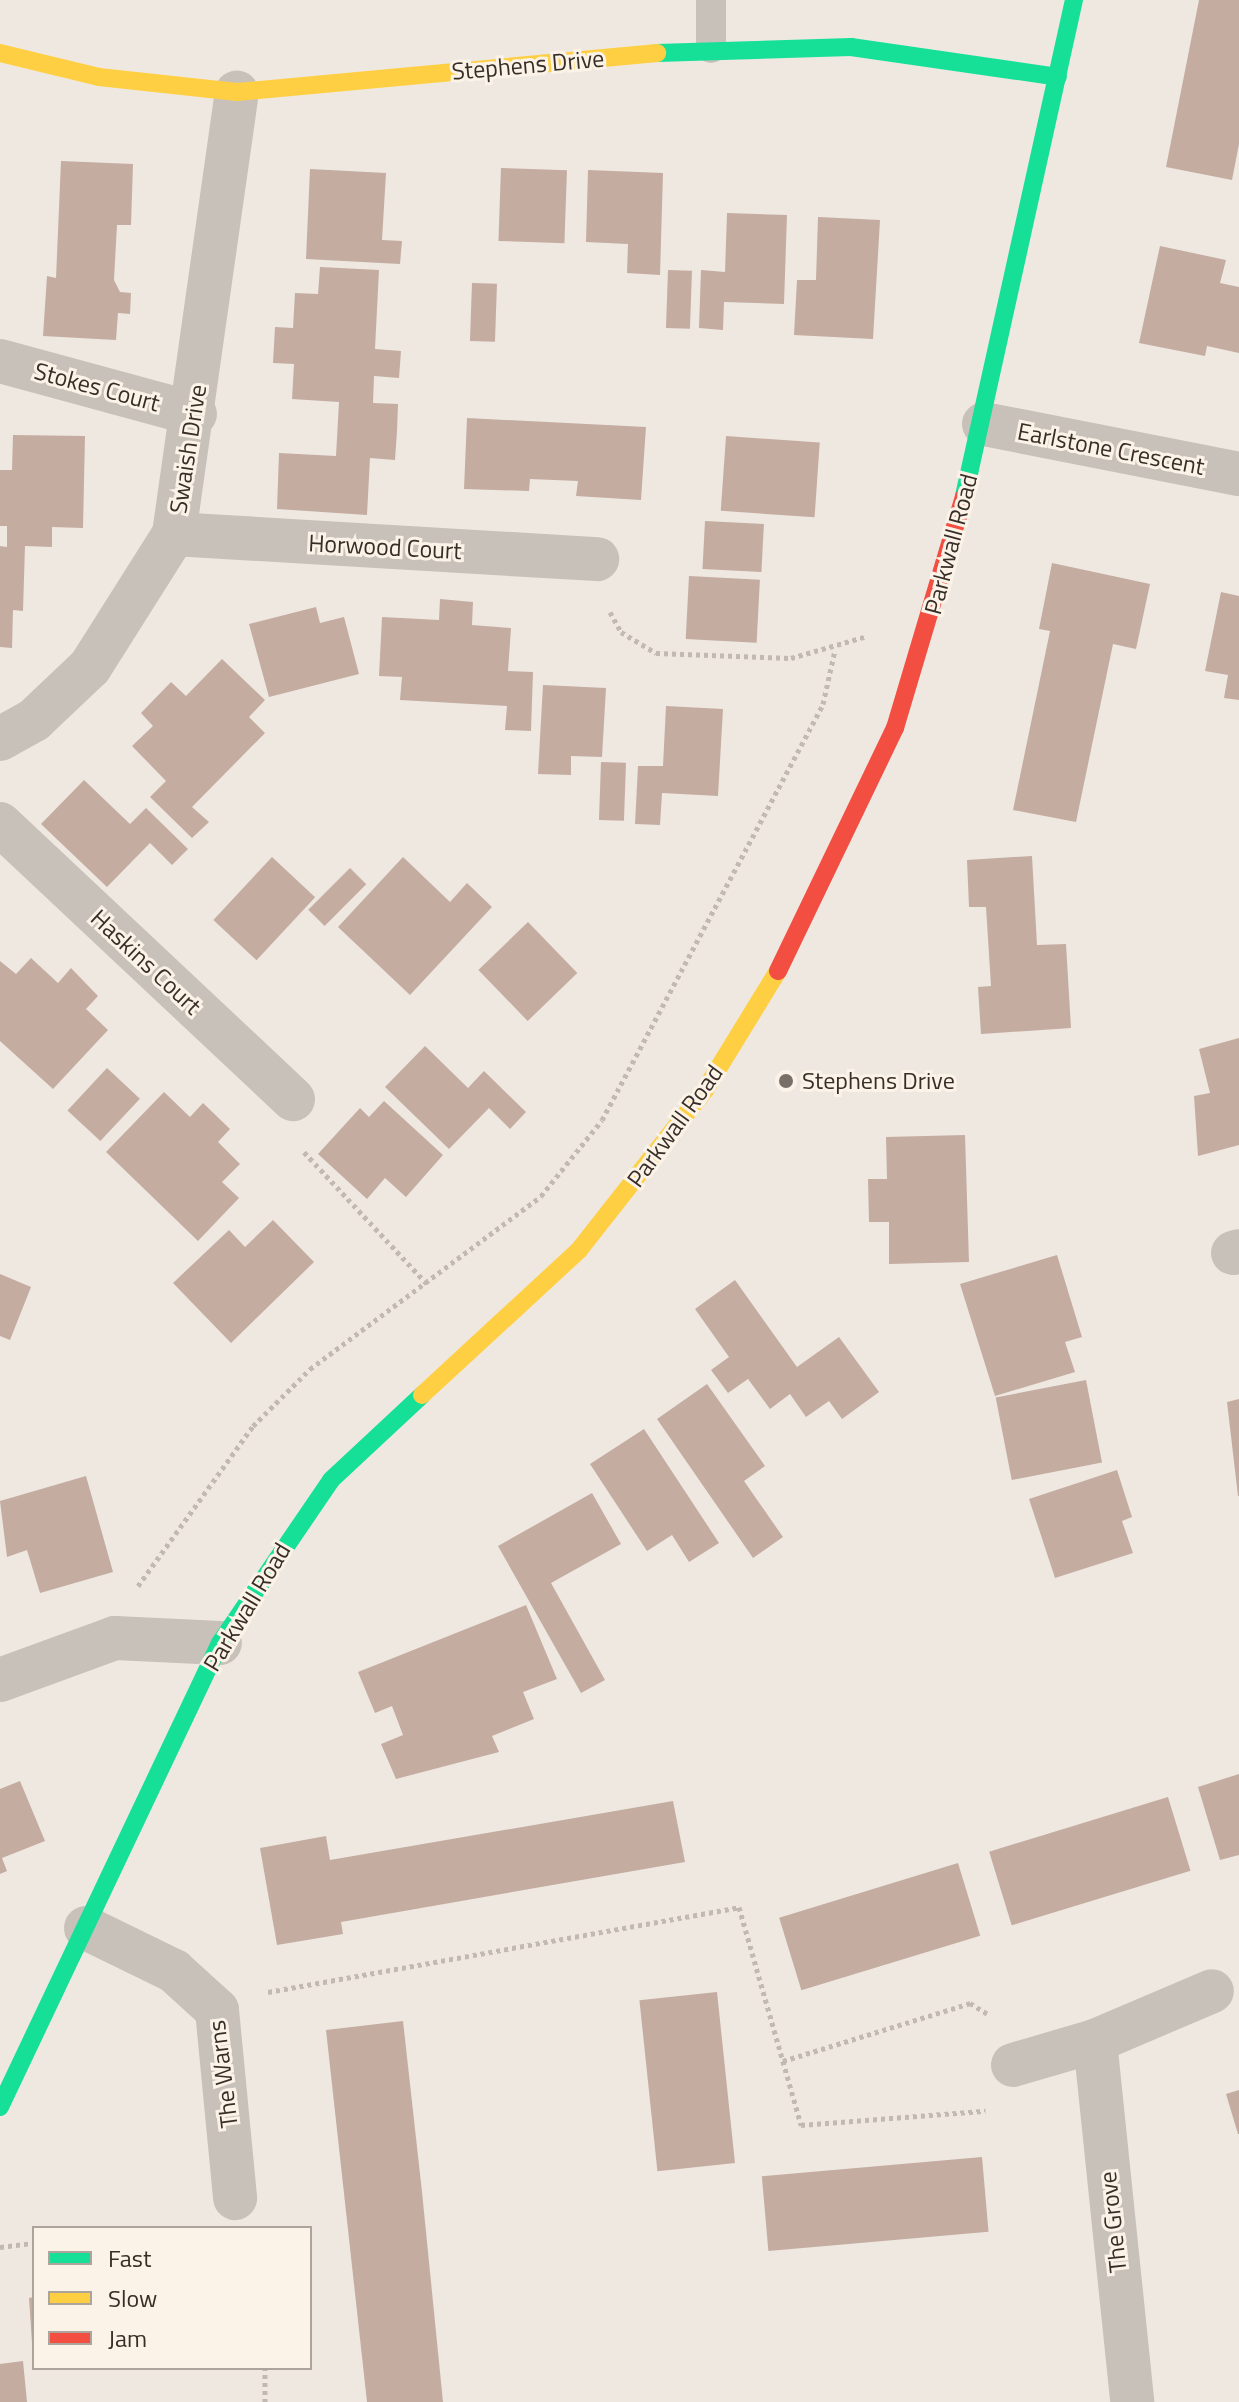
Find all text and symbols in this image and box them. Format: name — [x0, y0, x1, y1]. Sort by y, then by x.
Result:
street label: Stephens Drive — [451, 44, 605, 86]
street label: Stokes Court — [31, 356, 163, 418]
street label: Swaish Drive — [164, 383, 212, 515]
street label: Earlstone Crescent — [1015, 417, 1207, 481]
street label: Parkwall Road — [918, 471, 984, 617]
street label: Horwood Court — [308, 529, 462, 565]
street label: Haskins Court — [85, 904, 207, 1020]
street label: Parkwall Road — [621, 1059, 729, 1193]
place label: Stephens Drive — [802, 1067, 955, 1095]
marker: Stephens Drive — [777, 1072, 795, 1090]
street label: Parkwall Road — [197, 1538, 297, 1676]
street label: The Warns — [202, 2019, 244, 2129]
street label: The Grove — [1093, 2170, 1133, 2274]
legend — [32, 2226, 312, 2370]
text: Fast — [108, 2240, 151, 2276]
text: Slow — [108, 2280, 157, 2316]
text: Jam — [108, 2320, 147, 2356]

